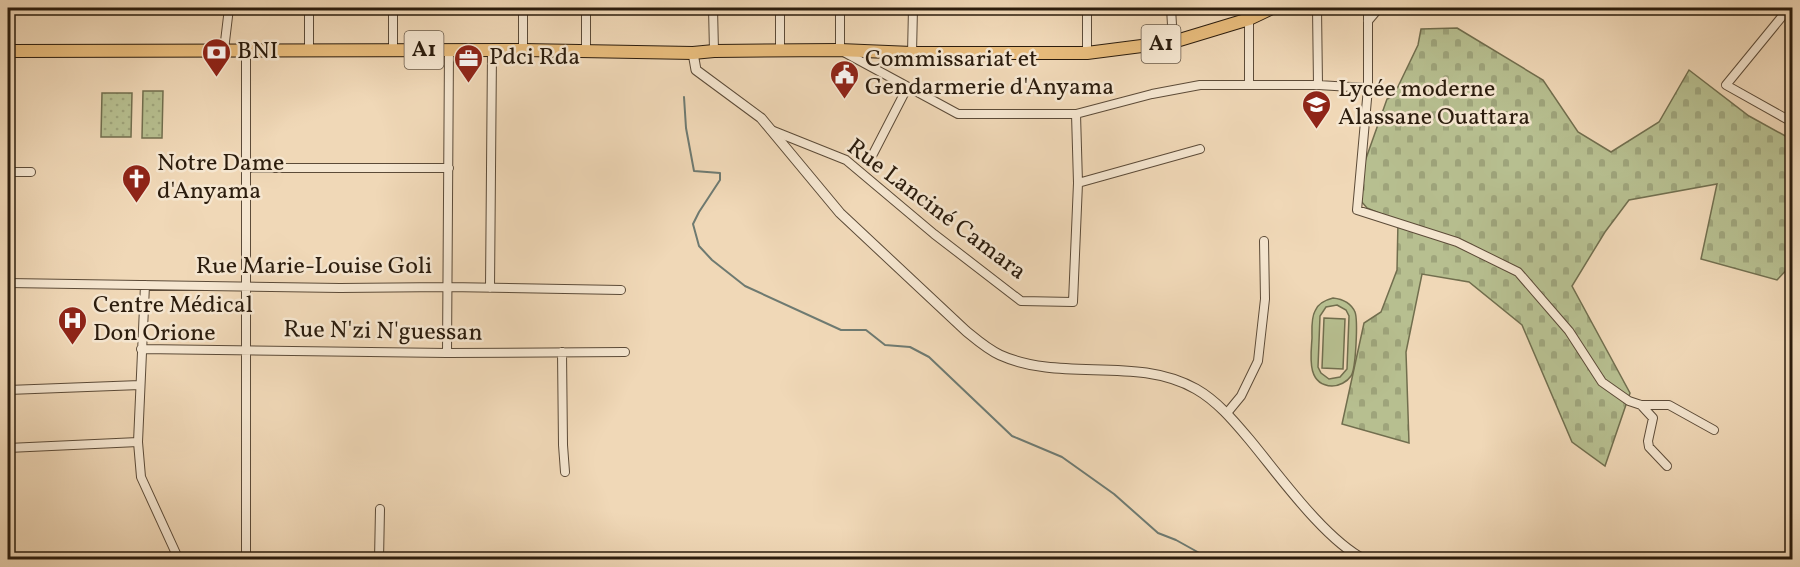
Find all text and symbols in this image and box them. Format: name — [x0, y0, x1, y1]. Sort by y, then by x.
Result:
road number: A1 — [1142, 25, 1180, 63]
road number: A1 — [404, 31, 444, 69]
place label: BNI — [237, 35, 278, 69]
bank icon: BNI — [200, 36, 232, 78]
place label: Pdci Rda — [489, 41, 580, 75]
office icon: Pdci Rda — [452, 42, 484, 84]
place label: Commissariat et Gendarmerie d'Anyama — [865, 43, 1114, 105]
public building icon: Commissariat et Gendarmerie d'Anyama — [828, 58, 860, 100]
place label: Lycée moderne Alassane Ouattara — [1338, 73, 1530, 135]
school or university icon: Lycée moderne Alassane Ouattara — [1301, 88, 1333, 130]
street label: Rue Lanciné Camara — [839, 131, 1033, 289]
place label: Notre Dame d'Anyama — [157, 147, 284, 209]
church icon: Notre Dame d'Anyama — [120, 162, 152, 204]
street label: Rue Marie-Louise Goli — [196, 250, 432, 284]
place label: Centre Médical Don Orione — [93, 289, 253, 351]
hospital icon: Centre Médical Don Orione — [56, 304, 88, 346]
street label: Rue N'zi N'guessan — [283, 313, 483, 351]

